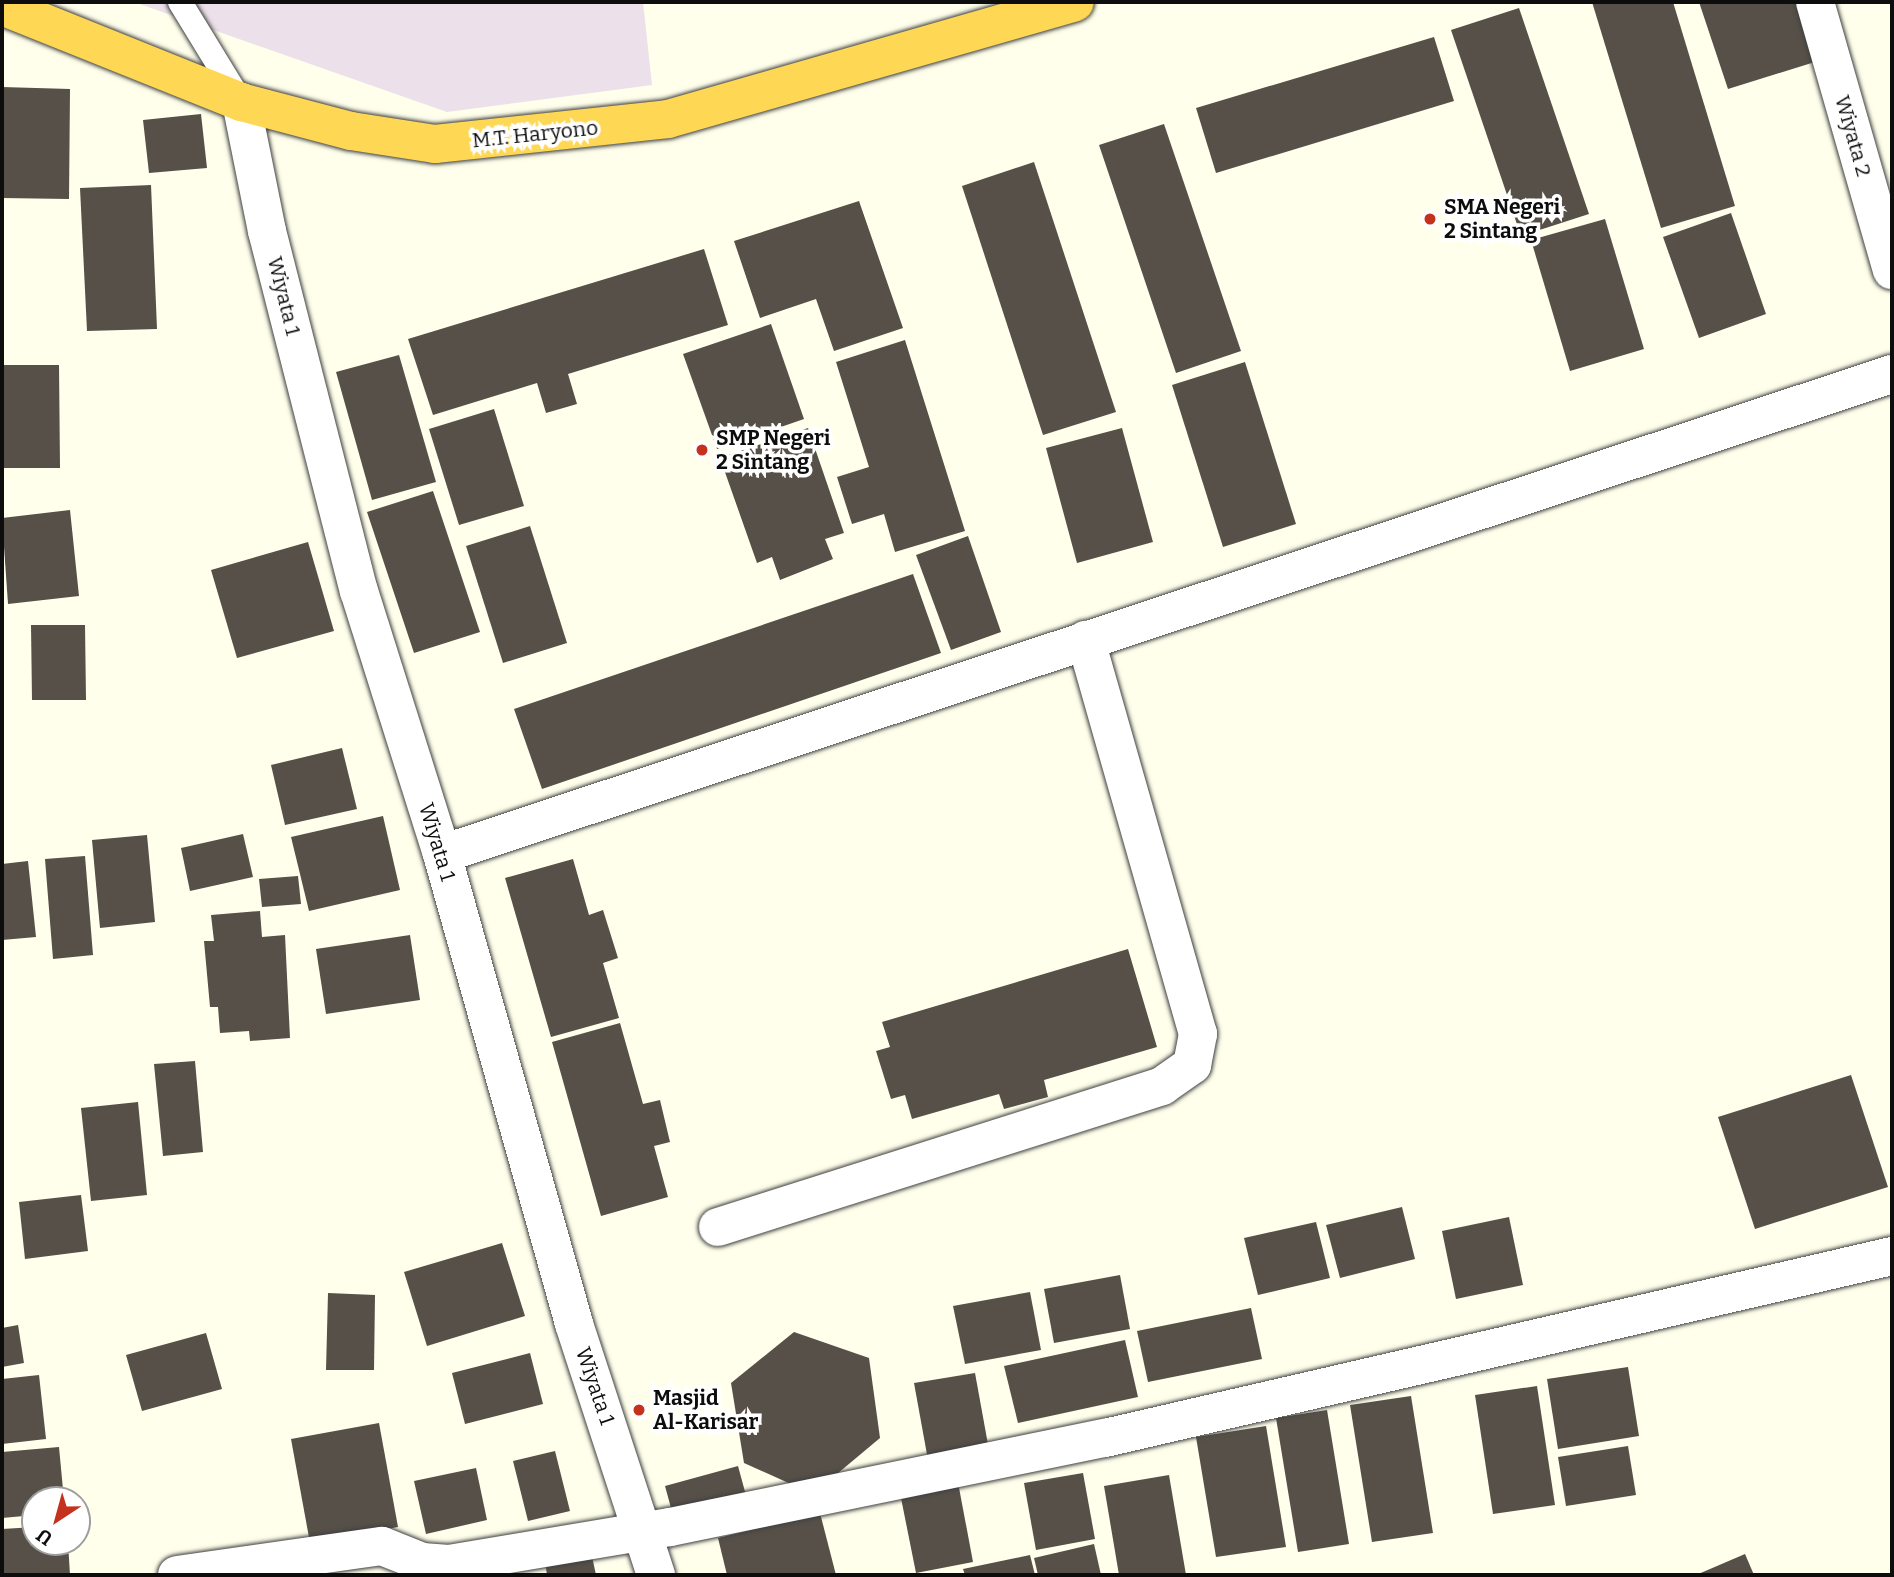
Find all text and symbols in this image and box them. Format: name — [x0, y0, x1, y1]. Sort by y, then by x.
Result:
street label: Wiyata 2 — [1829, 93, 1877, 179]
street label: M.T. Haryono — [471, 115, 599, 153]
place label: SMA Negeri 2 Sintang — [1444, 194, 1560, 244]
marker: SMA Negeri 2 Sintang — [1422, 211, 1438, 227]
street label: Wiyata 1 — [262, 254, 306, 338]
place label: SMP Negeri 2 Sintang — [716, 425, 831, 475]
marker: SMP Negeri 2 Sintang — [694, 442, 710, 458]
street label: Wiyata 1 — [413, 800, 461, 884]
street label: Wiyata 1 — [570, 1344, 620, 1428]
place label: Masjid Al-Karisar — [653, 1385, 758, 1435]
marker: Masjid Al-Karisar — [631, 1402, 647, 1418]
north arrow — [21, 1486, 91, 1556]
text: U — [32, 1523, 57, 1550]

